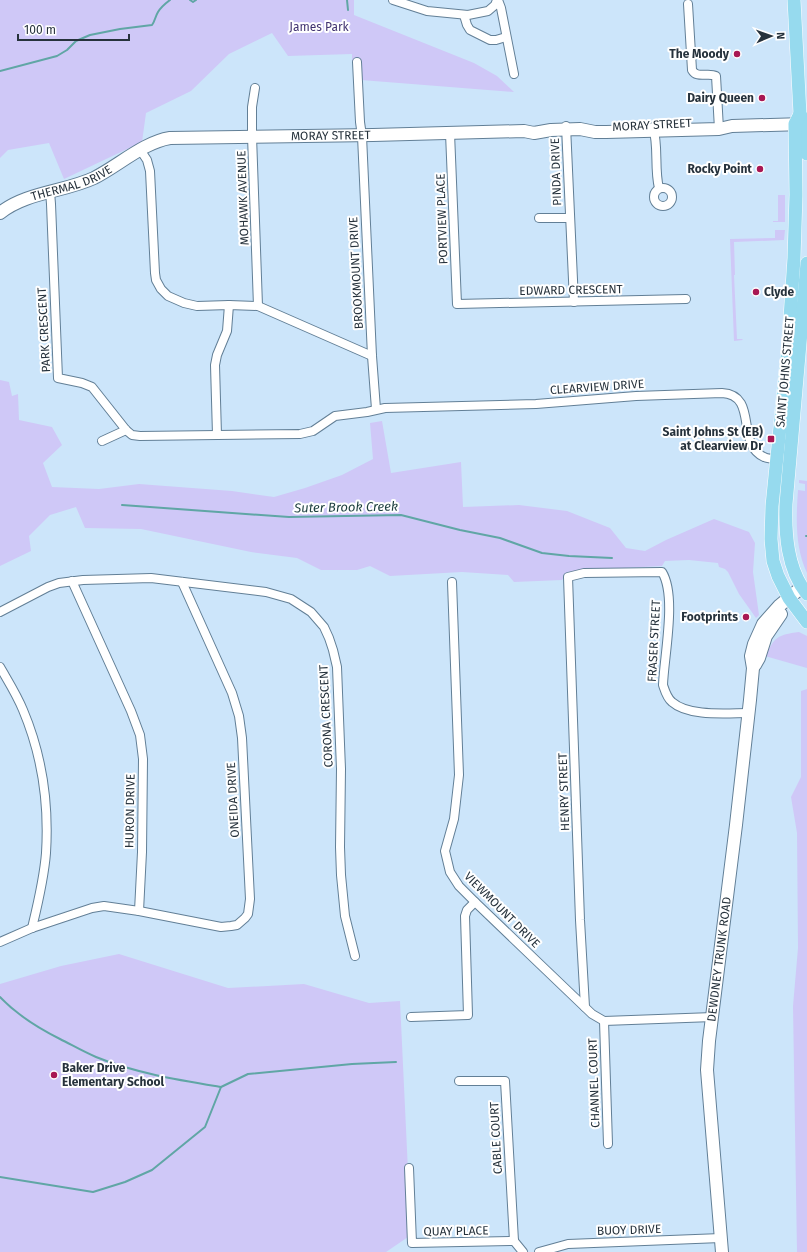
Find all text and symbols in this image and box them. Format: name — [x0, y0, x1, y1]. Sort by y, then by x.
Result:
scale bar — [18, 16, 129, 42]
north arrow — [751, 16, 791, 56]
park label: James Park — [289, 20, 350, 34]
text: 100 m — [24, 23, 56, 37]
text: N — [774, 32, 787, 40]
place label: The Moody — [669, 47, 730, 61]
marker: The Moody — [732, 49, 742, 59]
place label: Dairy Queen — [687, 91, 754, 105]
marker: Dairy Queen — [757, 93, 767, 103]
street label: MORAY STREET — [612, 116, 693, 134]
street label: MORAY STREET — [291, 128, 371, 143]
street label: PINDA DRIVE — [548, 138, 564, 206]
street label: MOHAWK AVENUE — [234, 150, 252, 246]
street label: THERMAL DRIVE — [29, 162, 115, 204]
place label: Rocky Point — [688, 162, 752, 176]
marker: Rocky Point — [755, 164, 765, 174]
street label: PORTVIEW PLACE — [433, 173, 451, 265]
street label: BROOKMOUNT DRIVE — [346, 216, 366, 330]
street label: EDWARD CRESCENT — [519, 282, 624, 298]
place label: Clyde — [764, 285, 795, 299]
street label: PARK CRESCENT — [35, 286, 53, 373]
marker: Clyde — [751, 287, 761, 297]
street label: SAINT JOHNS STREET — [773, 315, 797, 428]
street label: CLEARVIEW DRIVE — [549, 377, 645, 397]
place label: Saint Johns St (EB) at Clearview Dr — [663, 425, 763, 453]
marker: Saint Johns St (EB) at Clearview Dr — [766, 434, 776, 444]
water label: Suter Brook Creek — [293, 499, 398, 515]
street label: FRASER STREET — [645, 599, 663, 682]
place label: Footprints — [681, 610, 738, 624]
marker: Footprints — [741, 612, 751, 622]
street label: CORONA CRESCENT — [316, 663, 336, 768]
street label: HENRY STREET — [556, 752, 572, 831]
street label: ONEIDA DRIVE — [224, 762, 242, 838]
street label: HURON DRIVE — [122, 774, 138, 848]
street label: VIEWMOUNT DRIVE — [461, 869, 543, 951]
street label: DEWDNEY TRUNK ROAD — [704, 896, 734, 1023]
street label: CHANNEL COURT — [585, 1037, 603, 1128]
place label: Baker Drive Elementary School — [62, 1061, 165, 1089]
marker: Baker Drive Elementary School — [49, 1070, 59, 1080]
street label: CABLE COURT — [487, 1101, 505, 1175]
street label: BUOY DRIVE — [596, 1222, 662, 1238]
street label: QUAY PLACE — [423, 1223, 489, 1239]

